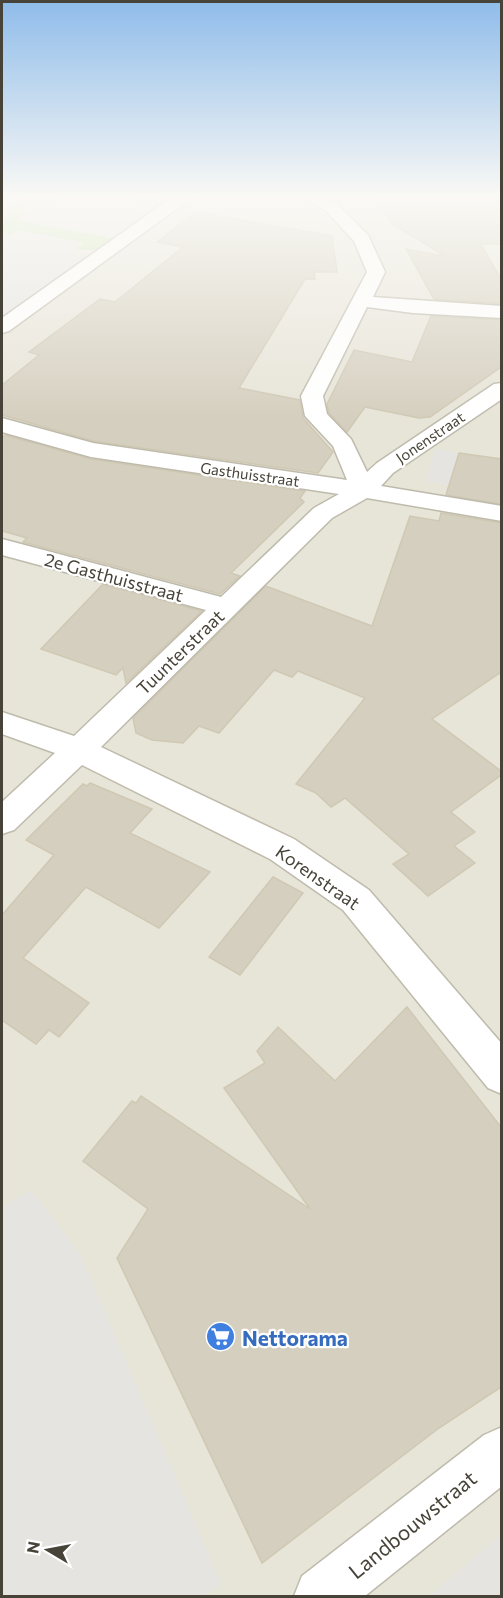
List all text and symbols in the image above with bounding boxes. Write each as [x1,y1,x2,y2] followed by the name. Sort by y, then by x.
[392,407,468,467] street label: Jonenstraat
[199,458,301,490] street label: Gasthuisstraat
[42,548,186,606] street label: 2e Gasthuisstraat
[132,605,228,699] street label: Tuunterstraat
[272,840,364,914] street label: Korenstraat
[205,1321,237,1353] supermarket icon: Nettorama
[242,1325,348,1350] place label: Nettorama
[343,1465,481,1583] street label: Landbouwstraat
[18,1520,78,1580] north arrow
[22,1540,43,1555] text: N

